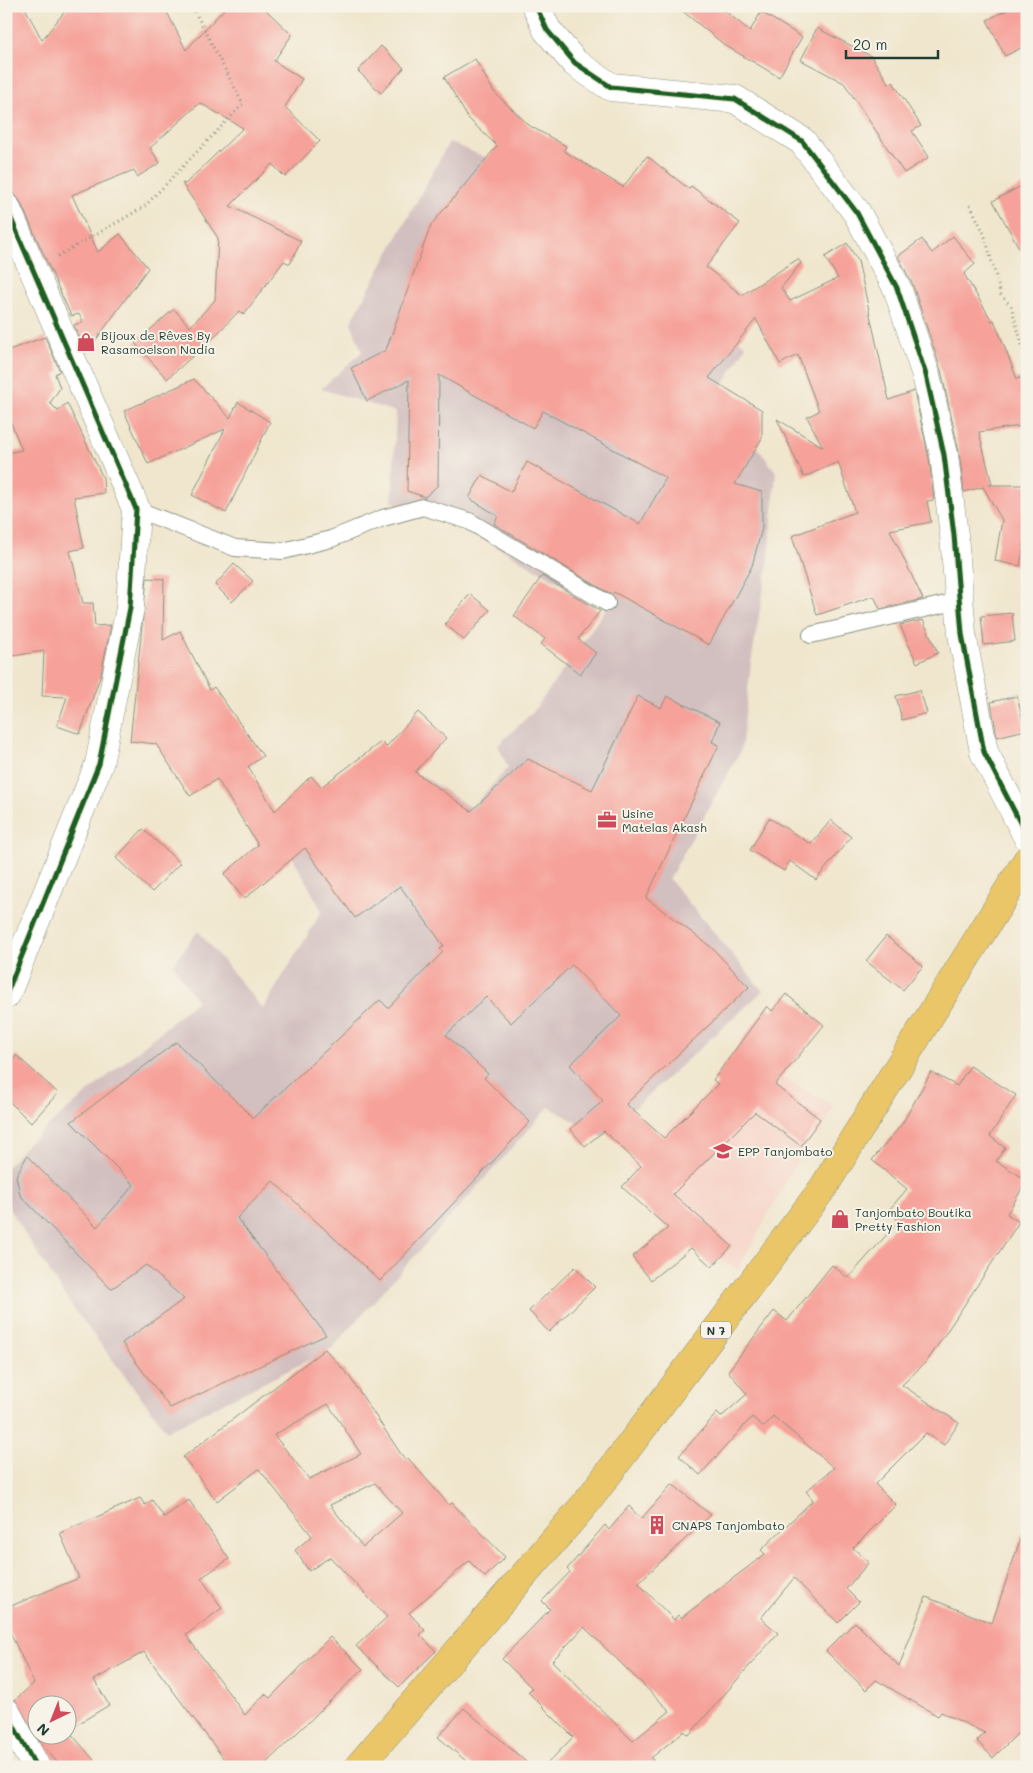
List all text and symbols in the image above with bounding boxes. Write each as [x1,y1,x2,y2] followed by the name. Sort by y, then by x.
[846,28,938,60] scale bar
[853,34,887,54] text: 20 m
[101,327,215,357] place label: Bijoux de Rêves By Rasamoelson Nadia
[75,331,97,353] shop icon: Bijoux de Rêves By Rasamoelson Nadia
[622,805,707,835] place label: Usine Matelas Akash
[596,809,618,831] office icon: Usine Matelas Akash
[712,1140,734,1162] school or university icon: EPP Tanjombato
[738,1143,832,1159] place label: EPP Tanjombato
[855,1204,972,1234] place label: Tanjombato Boutika Pretty Fashion
[829,1208,851,1230] shop icon: Tanjombato Boutika Pretty Fashion
[701,1322,731,1338] road number: N 7
[646,1514,668,1536] building icon: CNAPS Tanjombato
[672,1517,785,1533] place label: CNAPS Tanjombato
[28,1696,78,1746] north arrow
[32,1719,53,1740] text: N

